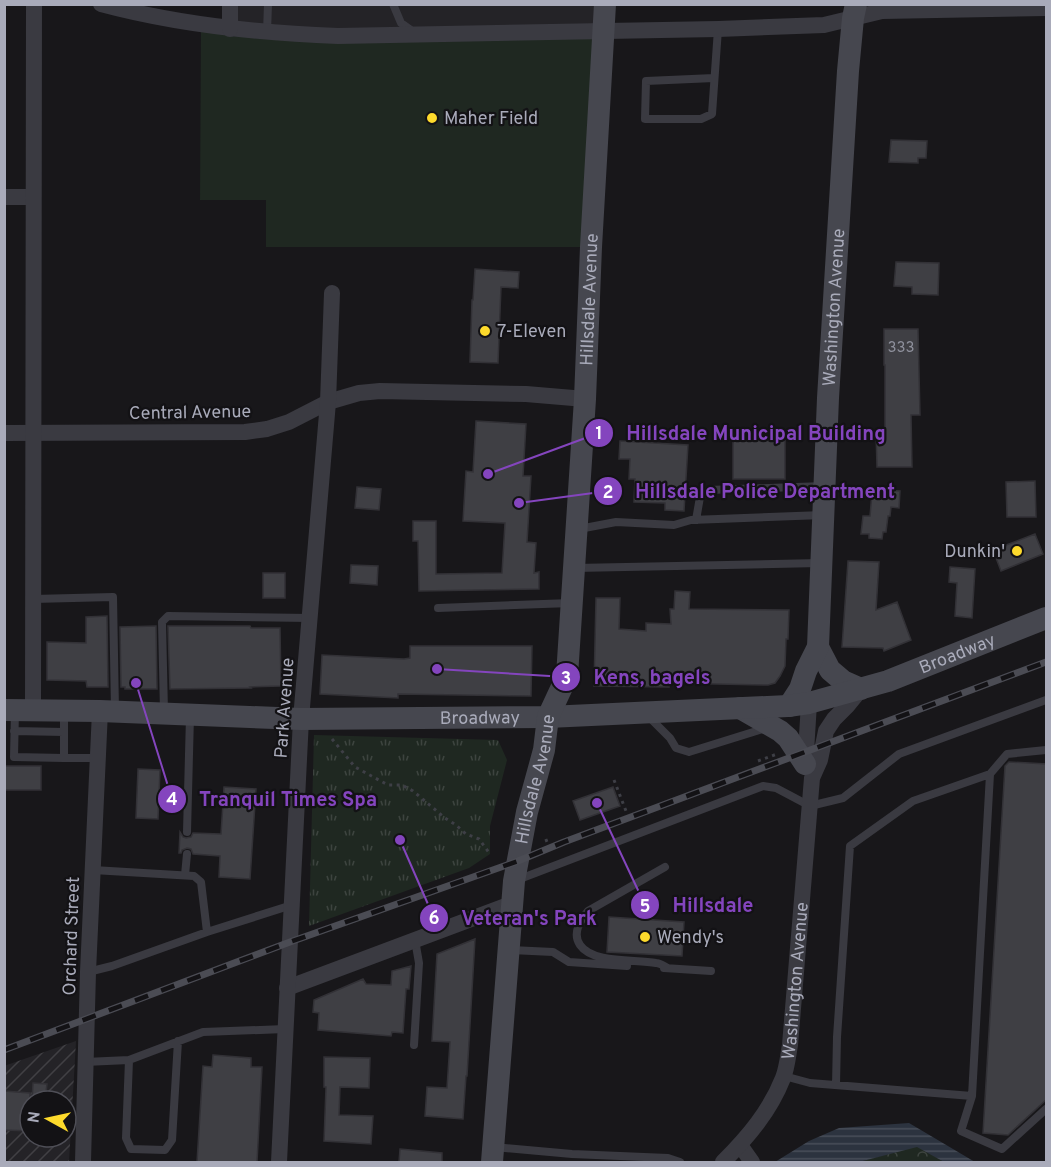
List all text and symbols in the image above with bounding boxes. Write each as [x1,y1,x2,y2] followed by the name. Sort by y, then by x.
[444,108,538,131] place label: Maher Field
[425,111,439,125] marker: Maher Field
[819,228,851,387] street label: Washington Avenue
[576,233,605,366] street label: Hillsdale Avenue
[497,321,566,344] place label: 7-Eleven
[478,324,492,338] marker: 7-Eleven
[887,339,915,358] house number: 333
[129,401,251,426] street label: Central Avenue
[584,414,898,452] callout: Hillsdale Municipal Building
[626,422,886,448] text: Hillsdale Municipal Building
[595,423,603,446] text: 1
[593,472,907,510] callout: Hillsdale Police Department
[635,480,895,506] text: Hillsdale Police Department
[602,482,614,505] text: 2
[944,541,1005,564] place label: Dunkin'
[1010,544,1024,558] marker: Dunkin'
[916,629,999,680] street label: Broadway
[271,657,300,759] street label: Park Avenue
[551,658,723,696] callout: Kens, bagels
[593,666,711,692] text: Kens, bagels
[561,668,571,691] text: 3
[440,707,520,731] street label: Broadway
[511,713,561,846] street label: Hillsdale Avenue
[157,780,389,818] callout: Tranquil Times Spa
[199,788,377,814] text: Tranquil Times Spa
[166,789,178,812] text: 4
[59,876,86,996] street label: Orchard Street
[630,886,765,924] callout: Hillsdale
[672,894,754,920] text: Hillsdale
[640,896,651,919] text: 5
[419,899,609,937] callout: Veteran's Park
[778,901,815,1062] street label: Washington Avenue
[461,907,597,933] text: Veteran's Park
[428,908,440,931] text: 6
[657,927,724,950] place label: Wendy's
[638,930,652,944] marker: Wendy's
[18,1089,78,1149] north arrow
[24,1110,46,1124] text: N

